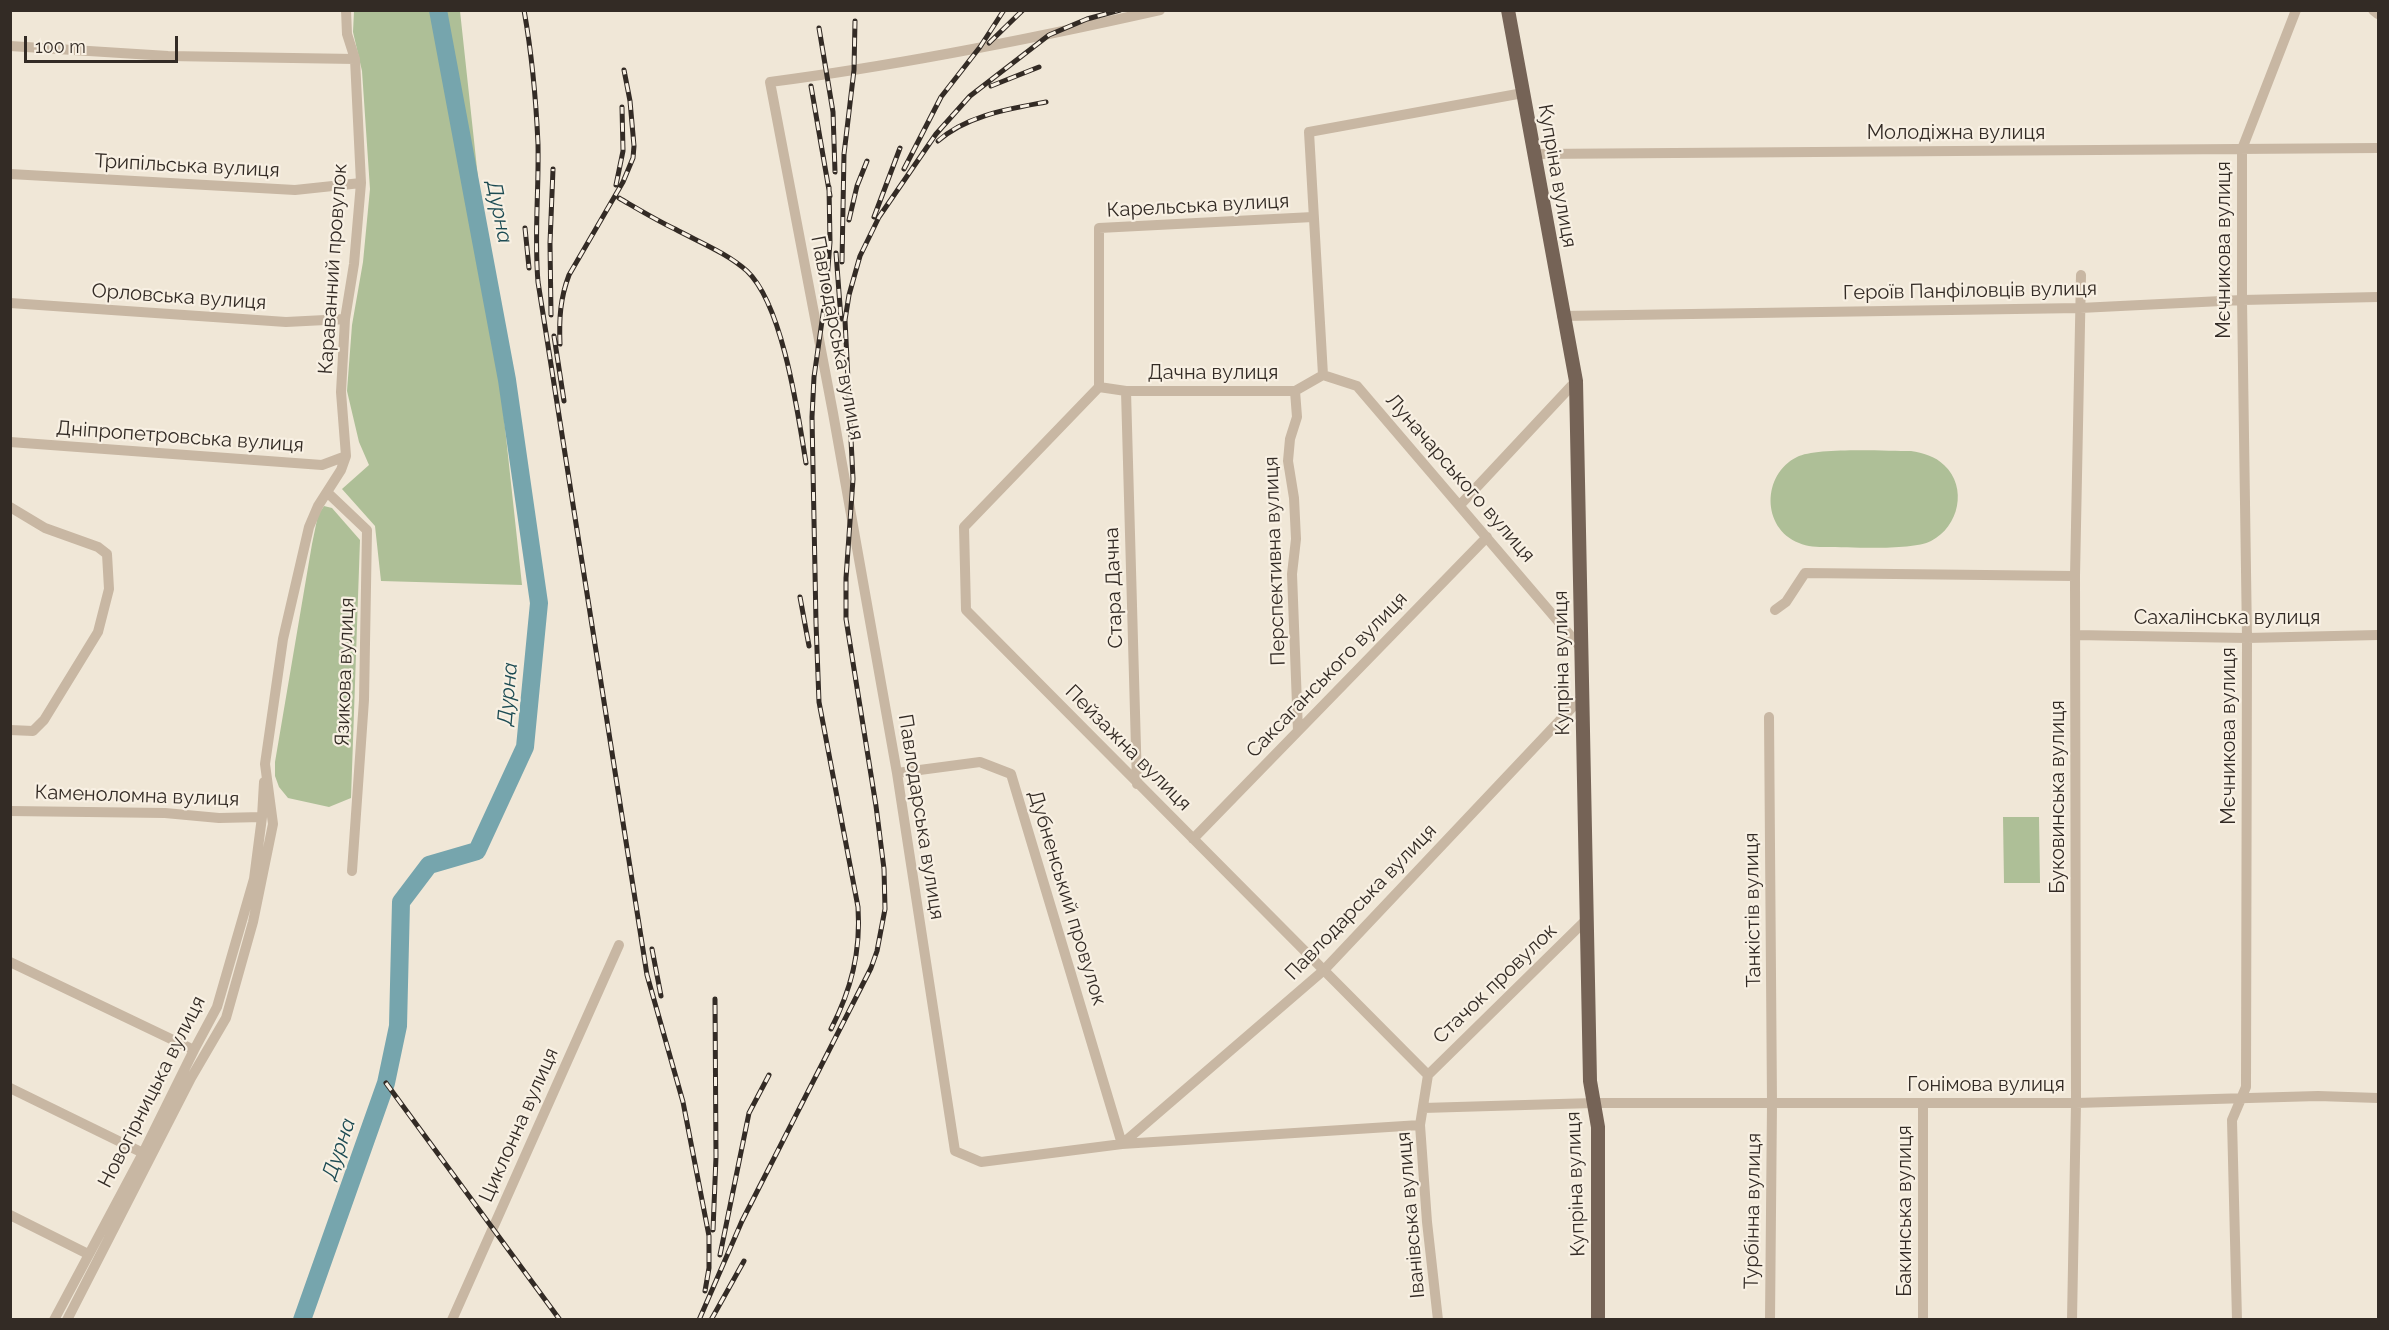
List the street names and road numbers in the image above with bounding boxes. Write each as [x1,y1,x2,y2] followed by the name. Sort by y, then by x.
[1533,102,1581,250] street label: Купріна вулиця
[1867,121,2045,145] street label: Молодіжна вулиця
[94,149,280,183] street label: Трипільська вулиця
[2212,161,2236,339] street label: Мєчникова вулиця
[314,163,352,375] street label: Караванний провулок
[1106,189,1290,223] street label: Карельська вулиця
[805,234,869,442] street label: Павлодарська вулиця
[1843,277,2097,305] street label: Героїв Панфіловців вулиця
[91,279,267,315] street label: Орловська вулиця
[1148,361,1278,385] street label: Дачна вулиця
[1380,389,1540,567] street label: Луначарського вулиця
[55,416,305,458] street label: Дніпропетровська вулиця
[1259,456,1291,666] street label: Перспективна вулиця
[1100,527,1128,649] street label: Стара Дачна
[1241,587,1413,763] street label: Саксаганського вулиця
[1549,590,1575,736] street label: Купріна вулиця
[330,597,360,747] street label: Язикова вулиця
[2134,606,2320,630] street label: Сахалінська вулиця
[2217,647,2241,825] street label: Мєчникова вулиця
[1060,680,1196,816] street label: Пейзажна вулиця
[2046,700,2070,894] street label: Буковинська вулиця
[893,712,949,922] street label: Павлодарська вулиця
[34,780,240,812] street label: Каменоломна вулиця
[1023,787,1111,1009] street label: Дубненський провулок
[1280,819,1442,985] street label: Павлодарська вулиця
[1740,832,1766,988] street label: Танкістів вулиця
[1428,919,1562,1049] street label: Стачок провулок
[93,992,211,1192] street label: Новогірницька вулиця
[474,1044,564,1206] street label: Циклонна вулиця
[1907,1073,2065,1097] street label: Гонімова вулиця
[1561,1111,1591,1257] street label: Купріна вулиця
[1893,1125,1917,1297] street label: Бакинська вулиця
[1392,1131,1430,1299] street label: Іванівська вулиця
[1740,1133,1766,1289] street label: Турбінна вулиця

